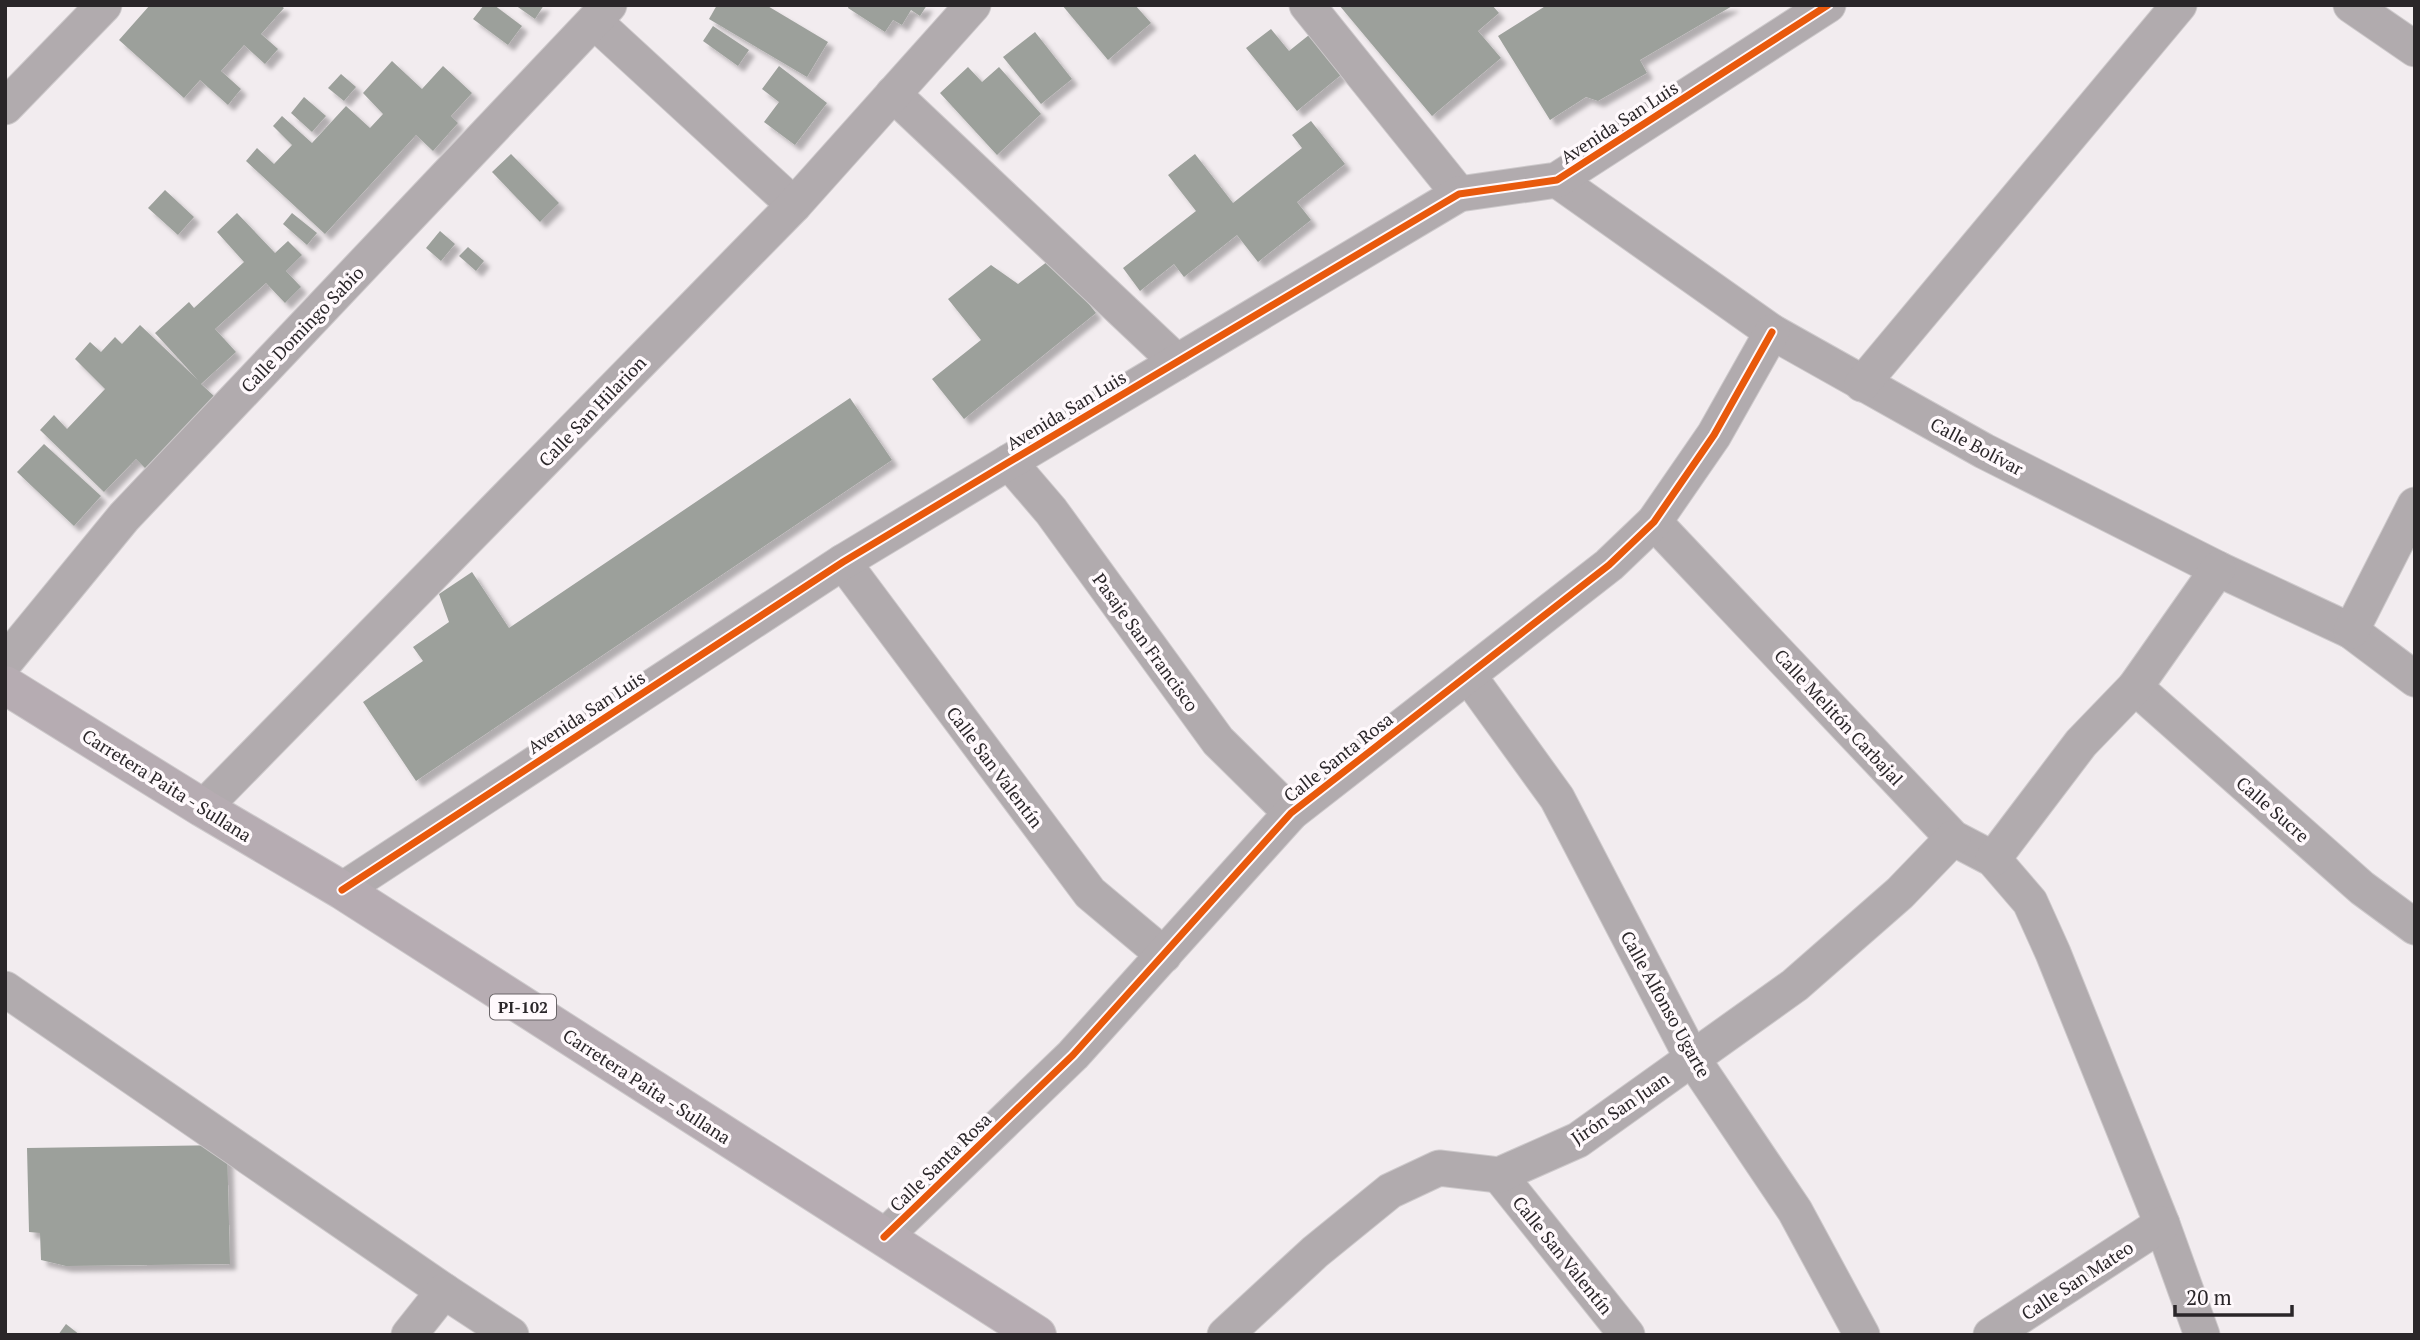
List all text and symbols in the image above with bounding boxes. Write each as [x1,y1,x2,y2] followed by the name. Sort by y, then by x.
[1556,75,1682,169] street label: Avenida San Luis
[235,261,369,397] street label: Calle Domingo Sabio
[533,350,651,471] street label: Calle San Hilarion
[1002,365,1130,455] street label: Avenida San Luis
[1926,411,2028,481] street label: Calle Bolívar
[1088,568,1204,716] street label: Pasaje San Francisco
[1769,644,1909,790] street label: Calle Melitón Carbajal
[523,665,649,759] street label: Avenida San Luis
[941,701,1049,833] street label: Calle San Valentín
[1278,707,1398,807] street label: Calle Santa Rosa
[78,723,256,847] street label: Carretera Paita - Sullana
[2231,771,2315,847] street label: Calle Sucre
[1616,926,1716,1082] street label: Calle Alfonso Ugarte
[490,995,556,1020] road number: PI-102
[559,1023,735,1149] street label: Carretera Paita - Sullana
[1566,1066,1674,1150] street label: Jirón San Juan
[884,1107,996,1217] street label: Calle Santa Rosa
[1508,1191,1618,1320] street label: Calle San Valentín
[2016,1235,2138,1325] street label: Calle San Mateo
[2175,1274,2292,1318] scale bar
[2186,1283,2232,1311] text: 20 m

